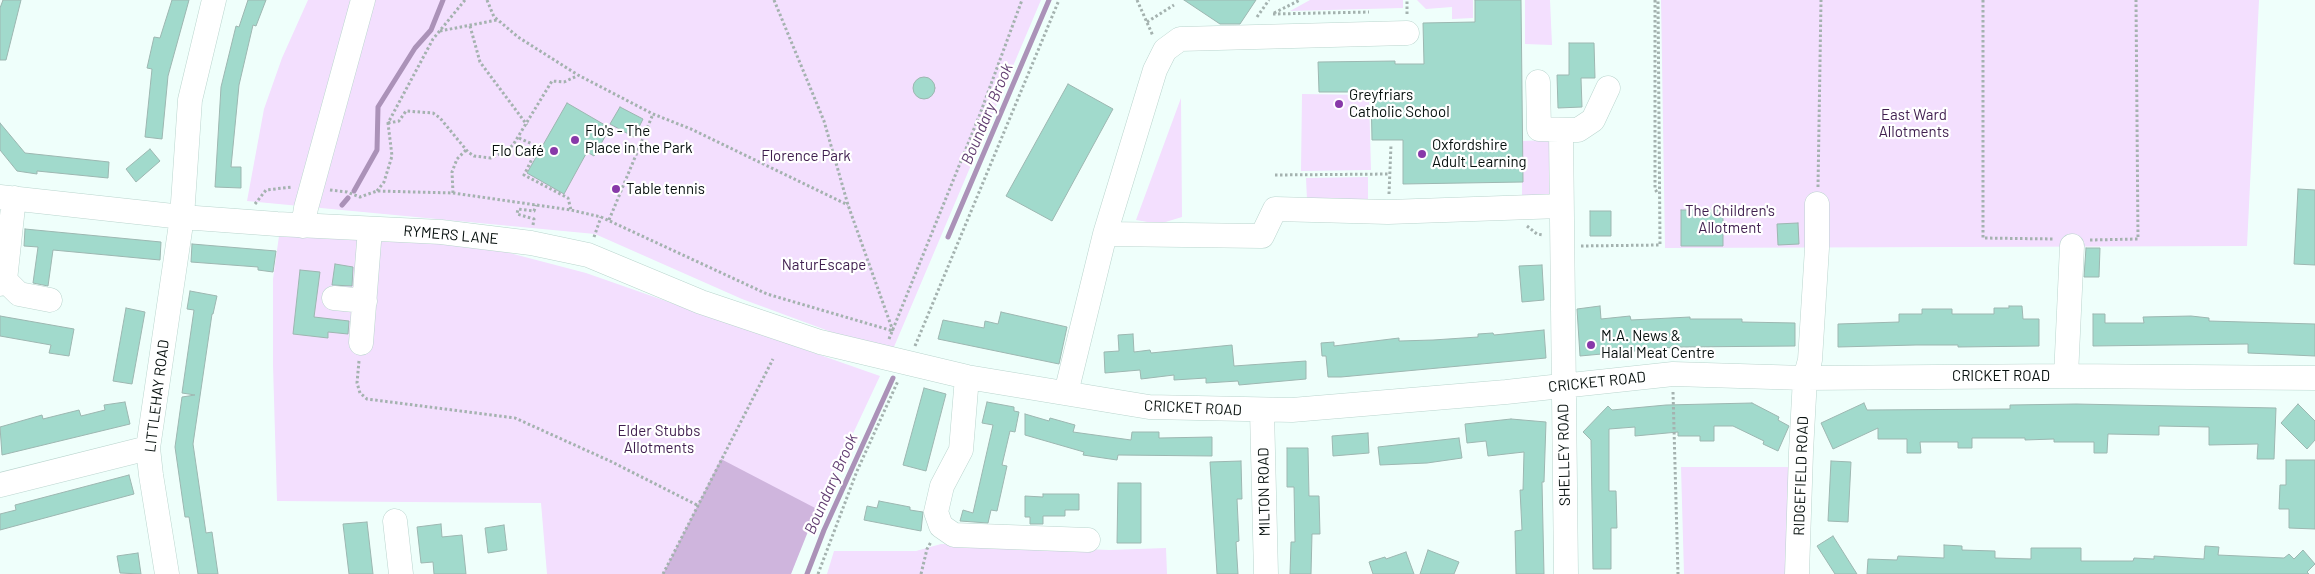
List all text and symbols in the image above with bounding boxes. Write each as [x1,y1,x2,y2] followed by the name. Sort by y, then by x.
[957,61,1017,167] water label: Boundary Brook
[1349,86,1450,121] place label: Greyfriars Catholic School
[1333,98,1345,110] marker: Greyfriars Catholic School
[1879,106,1949,141] park label: East Ward Allotments
[585,122,693,157] place label: Flo's - The Place in the Park
[569,134,581,146] marker: Flo's - The Place in the Park
[1432,136,1527,171] place label: Oxfordshire Adult Learning
[492,142,544,160] place label: Flo Café
[548,145,560,157] marker: Flo Café
[761,147,851,165] park label: Florence Park
[1416,148,1428,160] marker: Oxfordshire Adult Learning
[626,180,705,198] place label: Table tennis
[610,183,622,195] marker: Table tennis
[1685,202,1775,237] park label: The Children's Allotment
[403,222,499,248] street label: RYMERS LANE
[782,256,866,274] park label: NaturEscape
[1601,327,1715,362] place label: M.A. News & Halal Meat Centre
[141,339,173,453] street label: LITTLEHAY ROAD
[1585,339,1597,351] marker: M.A. News & Halal Meat Centre
[1952,367,2050,385] street label: CRICKET ROAD
[1547,368,1647,396] street label: CRICKET ROAD
[1144,396,1242,420] street label: CRICKET ROAD
[1554,404,1574,506] street label: SHELLEY ROAD
[1790,416,1812,536] street label: RIDGEFIELD ROAD
[617,422,701,457] park label: Elder Stubbs Allotments
[800,431,862,537] water label: Boundary Brook
[1254,447,1274,537] street label: MILTON ROAD

